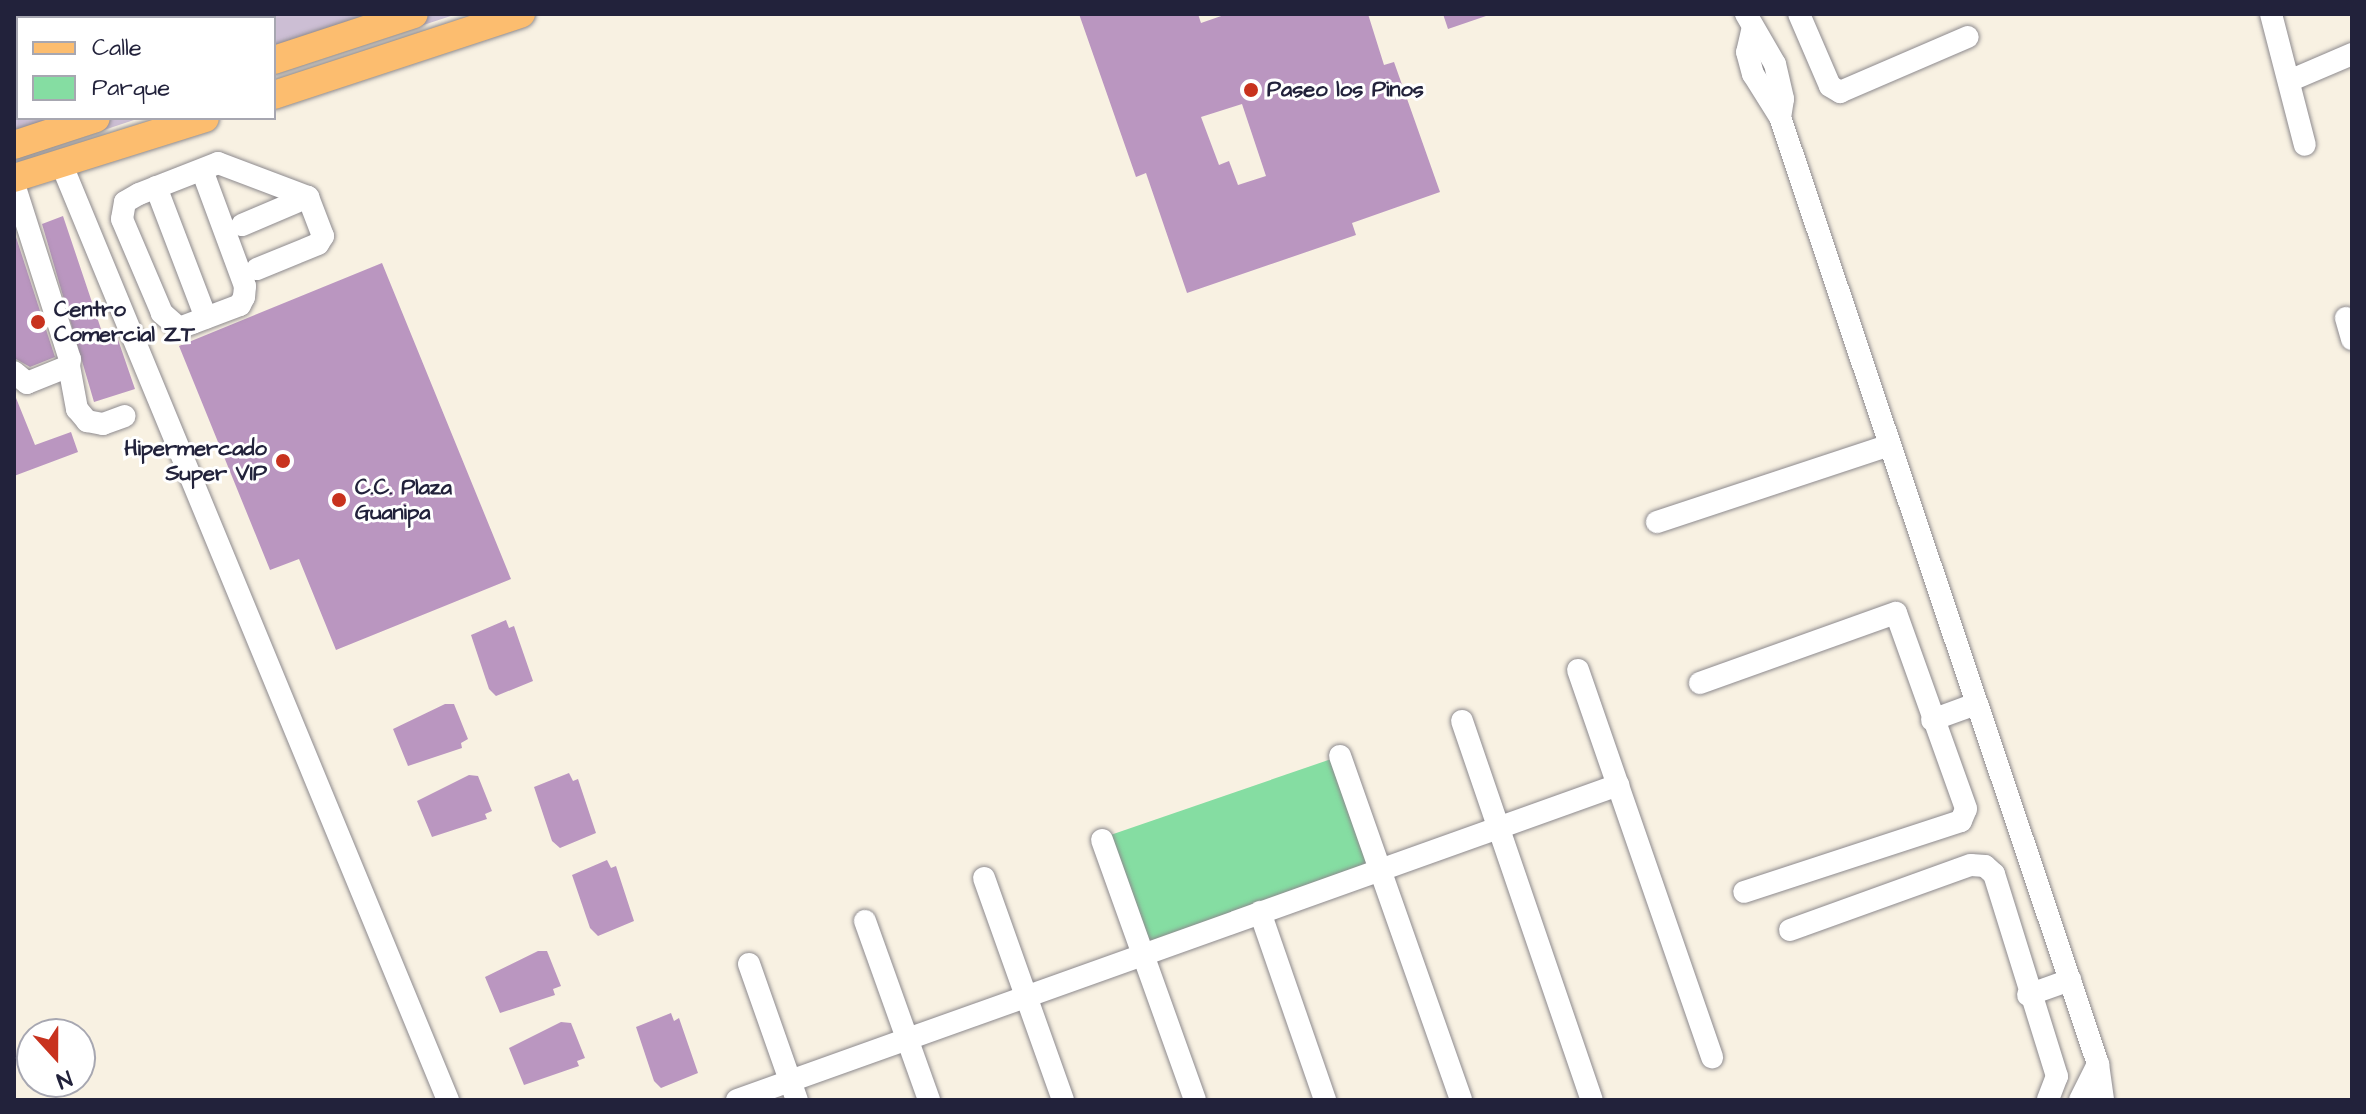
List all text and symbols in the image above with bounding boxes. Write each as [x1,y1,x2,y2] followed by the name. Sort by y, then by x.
[16,16,276,120] legend
[92,31,142,65] text: Calle
[92,71,170,105] text: Parque
[1267,77,1424,103] place label: Paseo los Pinos
[1242,81,1260,99] marker: Paseo los Pinos
[54,296,195,348] place label: Centro Comercial ZT
[29,313,47,331] marker: Centro Comercial ZT
[124,435,267,486] place label: Hipermercado Super VIP
[274,452,292,470] marker: Hipermercado Super VIP
[355,474,452,526] place label: C.C. Plaza Guanipa
[330,491,348,509] marker: C.C. Plaza Guanipa
[16,1018,96,1098] north arrow
[52,1062,76,1096] text: N

